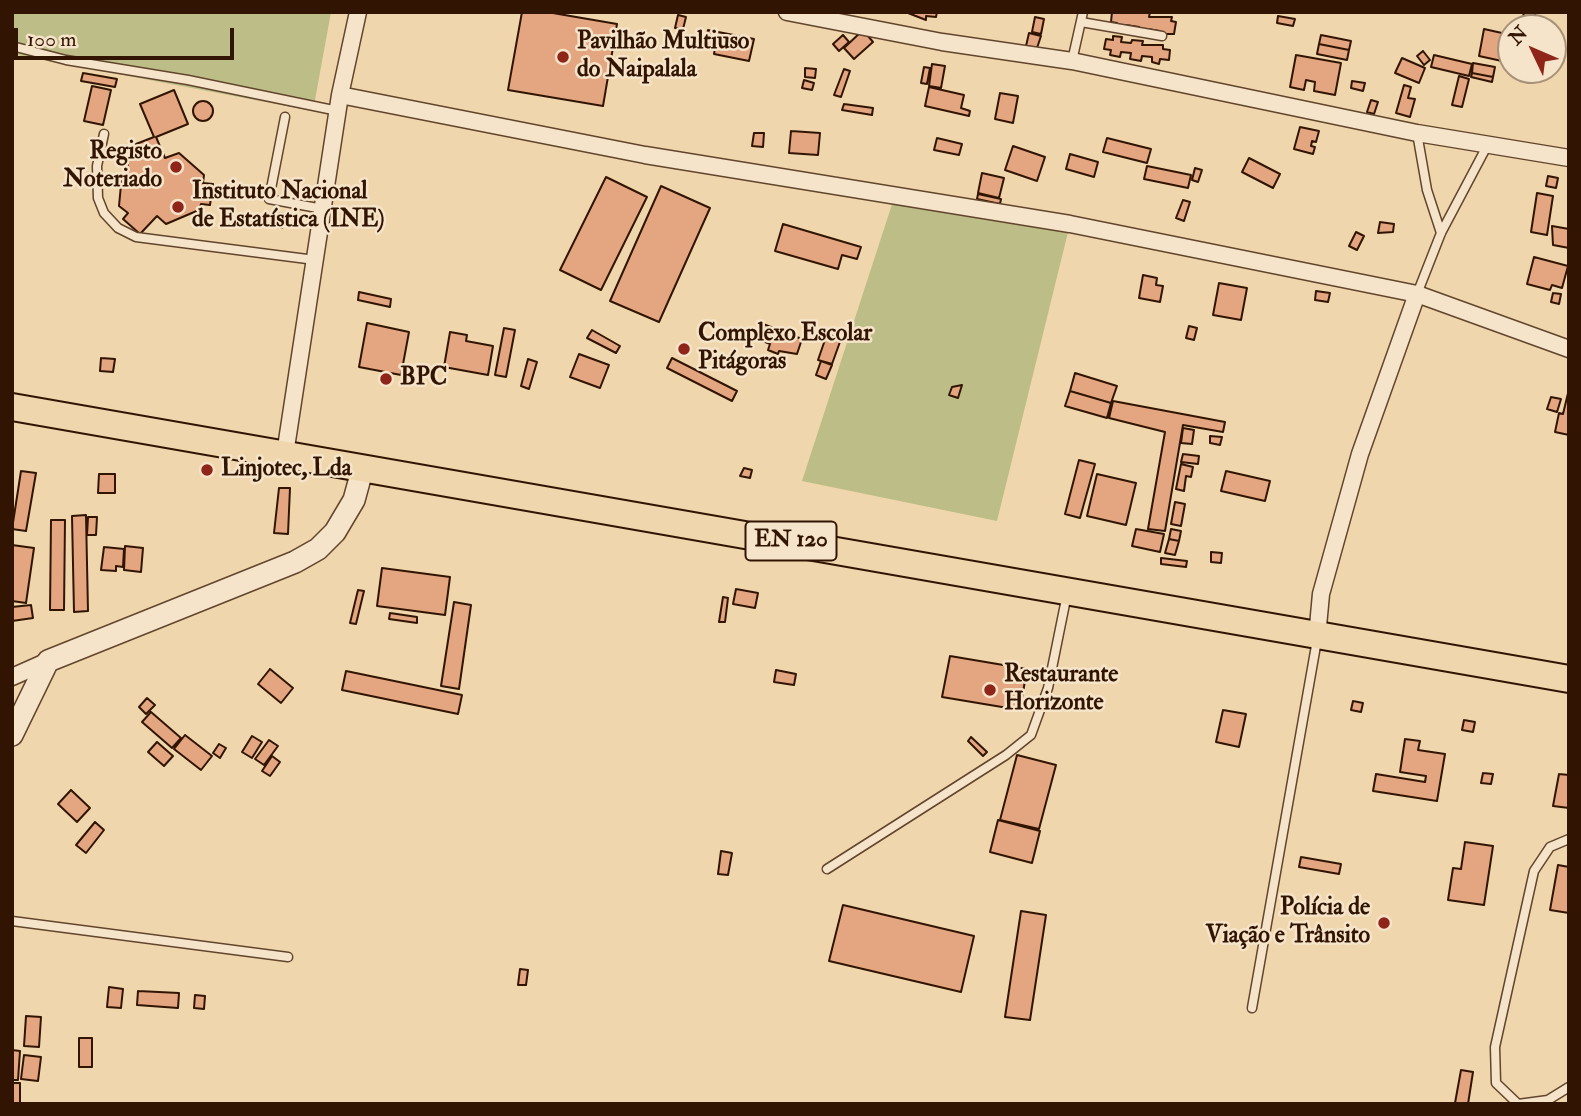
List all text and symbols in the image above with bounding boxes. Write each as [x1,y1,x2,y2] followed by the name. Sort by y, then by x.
[18,14,238,58] scale bar
[1497,14,1567,84] north arrow
[1504,21,1533,50] text: N
[27,26,77,53] text: 100 m
[577,29,749,85] place label: Pavilhão Multiuso do Naipalala
[555,49,571,65] marker: Pavilhão Multiuso do Naipalala
[63,139,162,195] place label: Registo Noteriado
[168,159,184,175] marker: Registo Noteriado
[192,179,385,235] place label: Instituto Nacional de Estatística (INE)
[170,199,186,215] marker: Instituto Nacional de Estatística (INE)
[698,321,872,377] place label: Complexo Escolar Pitágoras
[676,341,692,357] marker: Complexo Escolar Pitágoras
[400,365,447,393] place label: BPC
[378,371,394,387] marker: BPC
[221,456,352,484] place label: Linjotec, Lda
[199,462,215,478] marker: Linjotec, Lda
[746,522,836,561] road number: EN 120
[1004,662,1118,718] place label: Restaurante Horizonte
[982,682,998,698] marker: Restaurante Horizonte
[1206,895,1370,951] place label: Polícia de Viação e Trânsito
[1376,915,1392,931] marker: Polícia de Viação e Trânsito

